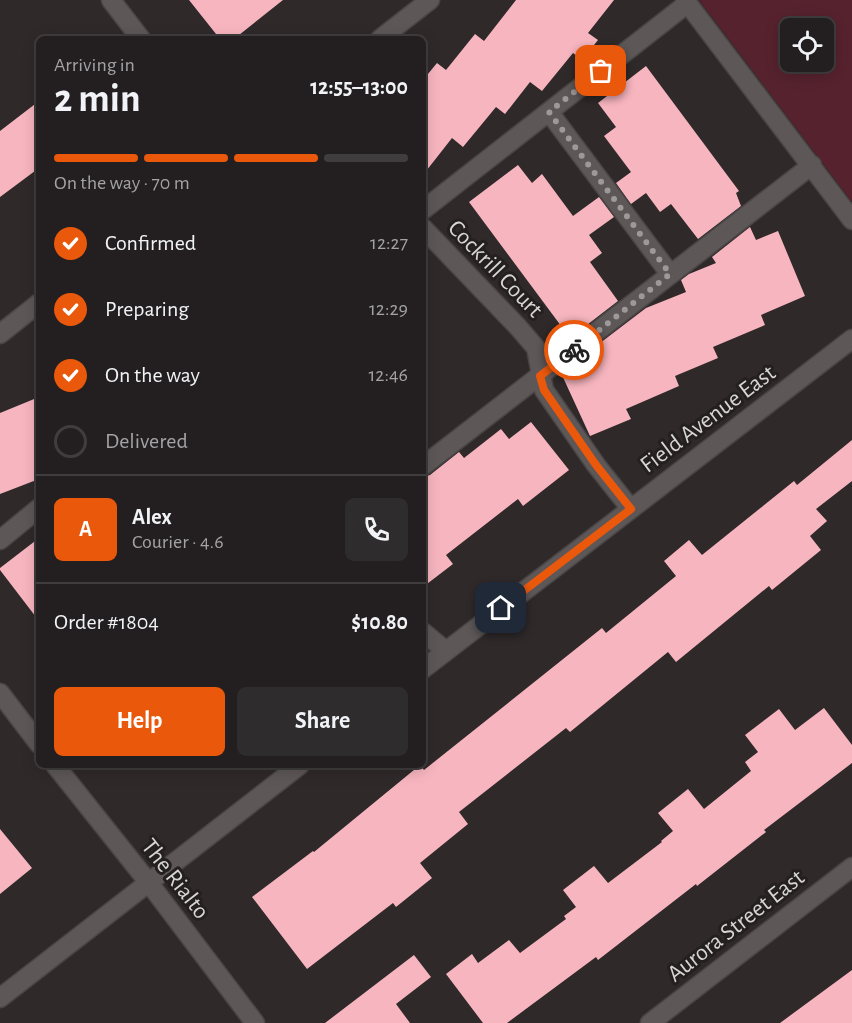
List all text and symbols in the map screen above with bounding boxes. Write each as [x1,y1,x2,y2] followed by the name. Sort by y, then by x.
[780,18,834,72] map controls
[780,18,834,72] button: locate
[575,45,626,96] pin
[584,54,617,87] icon: bag
[54,55,135,75] text: Arriving in
[310,76,408,98] text: 12:55–13:00
[54,80,141,119] text: 2 min
[54,173,190,193] text: On the way · 70 m
[443,216,547,322] street label: Cockrill Court
[54,227,87,260] icon: check
[105,232,196,254] text: Confirmed
[370,233,408,253] text: 12:27
[54,293,87,326] icon: check
[105,298,189,320] text: Preparing
[369,299,408,319] text: 12:29
[544,320,604,380] courier
[558,334,591,367] icon: bike
[54,359,87,392] icon: check
[636,360,780,477] street label: Field Avenue East
[105,364,200,386] text: On the way
[368,365,408,385] text: 12:46
[105,430,188,452] text: Delivered
[345,498,408,561] button: phone
[132,506,172,528] text: Alex
[79,518,92,540] text: A
[132,532,224,552] text: Courier · 4.6
[475,582,526,633] pin
[484,591,517,624] icon: home
[54,611,159,633] text: Order #1804
[351,611,408,633] text: $10.80
[54,687,225,756] button: Help
[237,687,408,756] button: Share
[137,834,213,924] street label: The Rialto
[663,865,809,987] street label: Aurora Street East

